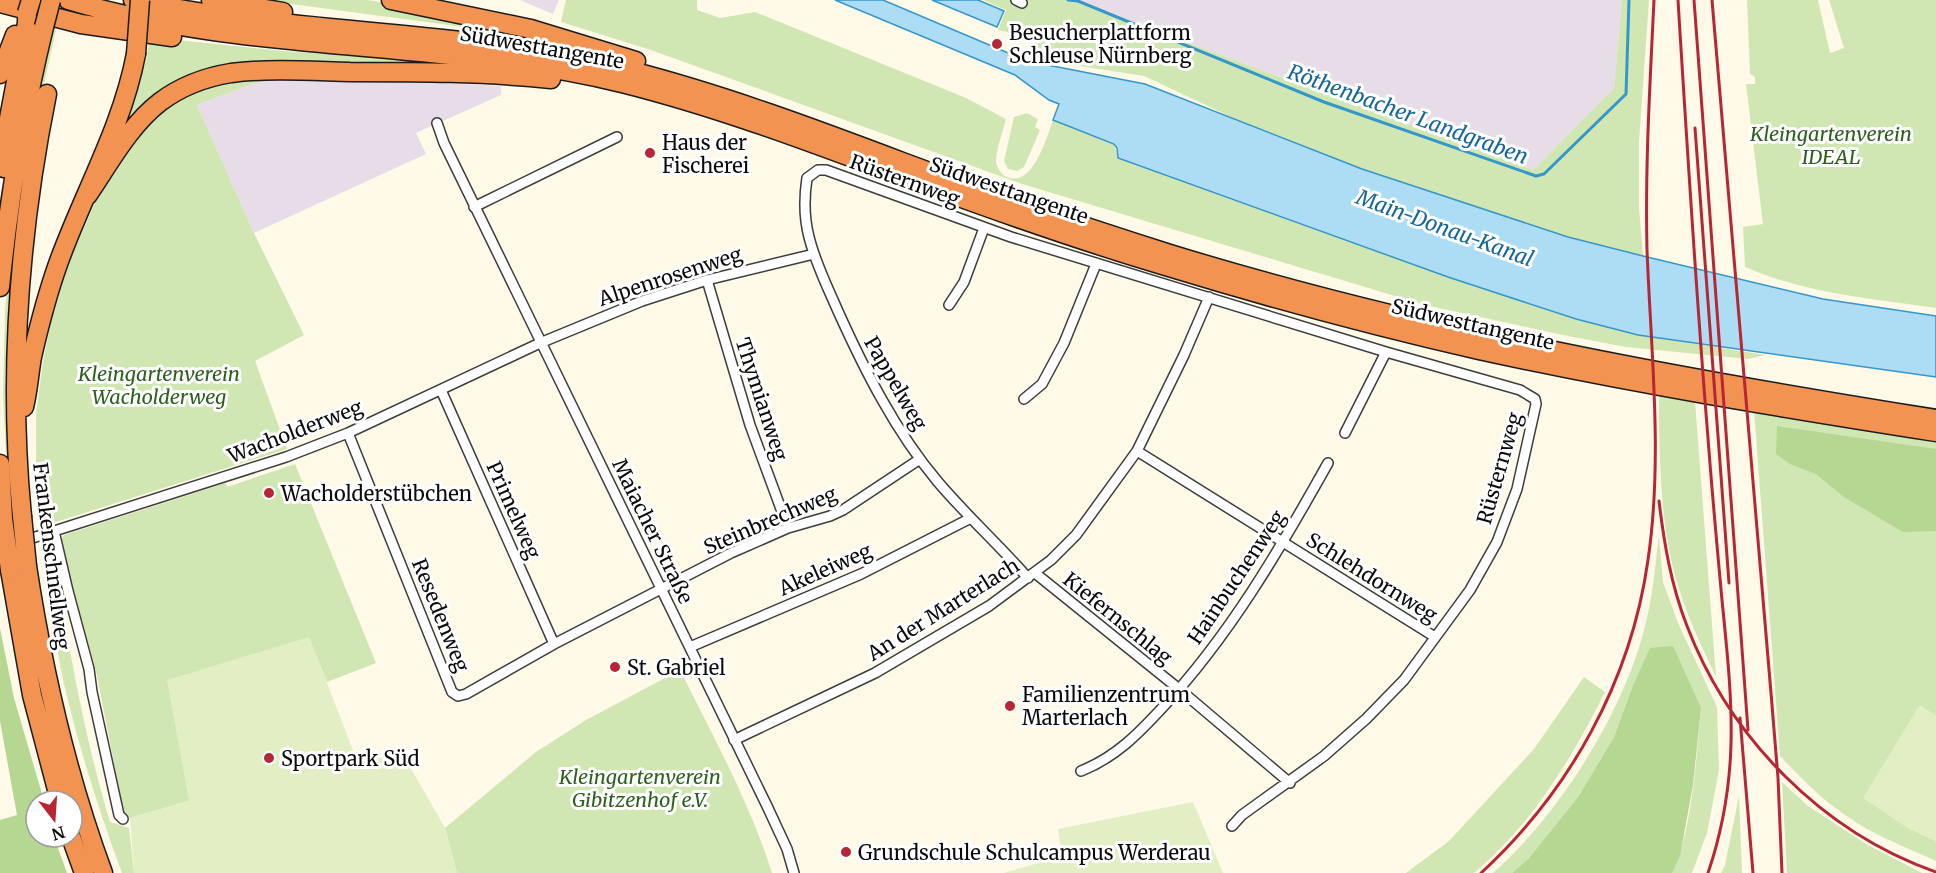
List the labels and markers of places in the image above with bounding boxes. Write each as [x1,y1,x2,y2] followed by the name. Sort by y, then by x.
[1009,20,1192,68] place label: Besucherplattform Schleuse Nürnberg
[990,37,1004,51] marker: Besucherplattform Schleuse Nürnberg
[662,130,749,178] place label: Haus der Fischerei
[643,146,657,160] marker: Haus der Fischerei
[280,481,472,506] place label: Wacholderstübchen
[262,486,276,500] marker: Wacholderstübchen
[627,655,725,680] place label: St. Gabriel
[608,660,622,674] marker: St. Gabriel
[1022,682,1190,730] place label: Familienzentrum Marterlach
[1003,699,1017,713] marker: Familienzentrum Marterlach
[281,746,419,771] place label: Sportpark Süd
[262,751,276,765] marker: Sportpark Süd
[858,840,1211,865] place label: Grundschule Schulcampus Werderau
[839,845,853,859] marker: Grundschule Schulcampus Werderau

